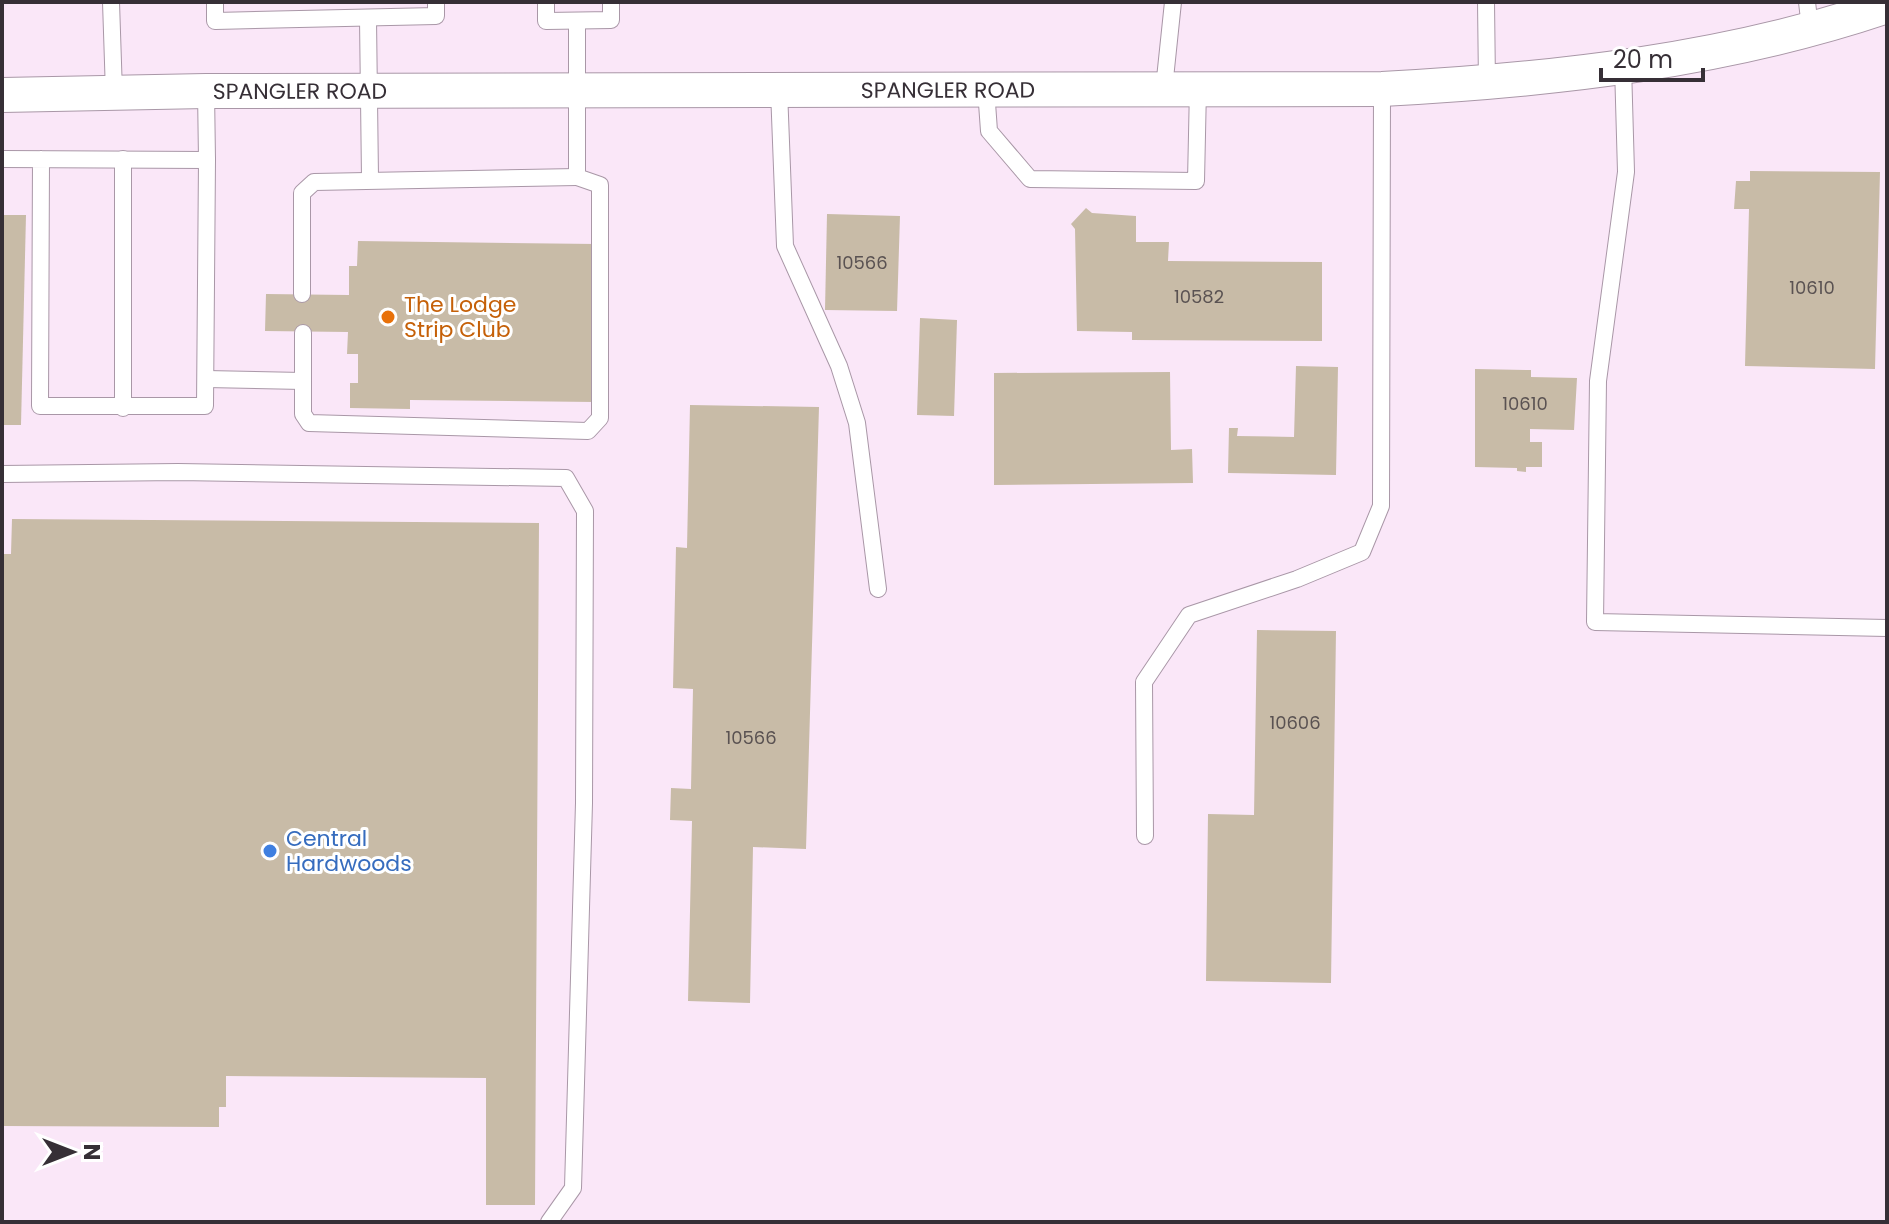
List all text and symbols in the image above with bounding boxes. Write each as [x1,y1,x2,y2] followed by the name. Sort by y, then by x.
[1601,32,1703,82] scale bar
[1613,43,1673,76] text: 20 m
[861,75,1035,106] street label: SPANGLER ROAD
[213,76,387,107] street label: SPANGLER ROAD
[836,250,888,275] house number: 10566
[1789,275,1835,300] house number: 10610
[1174,284,1224,309] house number: 10582
[404,289,516,345] place label: The Lodge Strip Club
[379,308,397,326] marker: The Lodge Strip Club
[1502,391,1548,416] house number: 10610
[1269,710,1321,735] house number: 10606
[725,725,777,750] house number: 10566
[286,823,412,879] place label: Central Hardwoods
[261,842,279,860] marker: Central Hardwoods
[32,1112,112,1192] north arrow
[76,1144,107,1160] text: N

